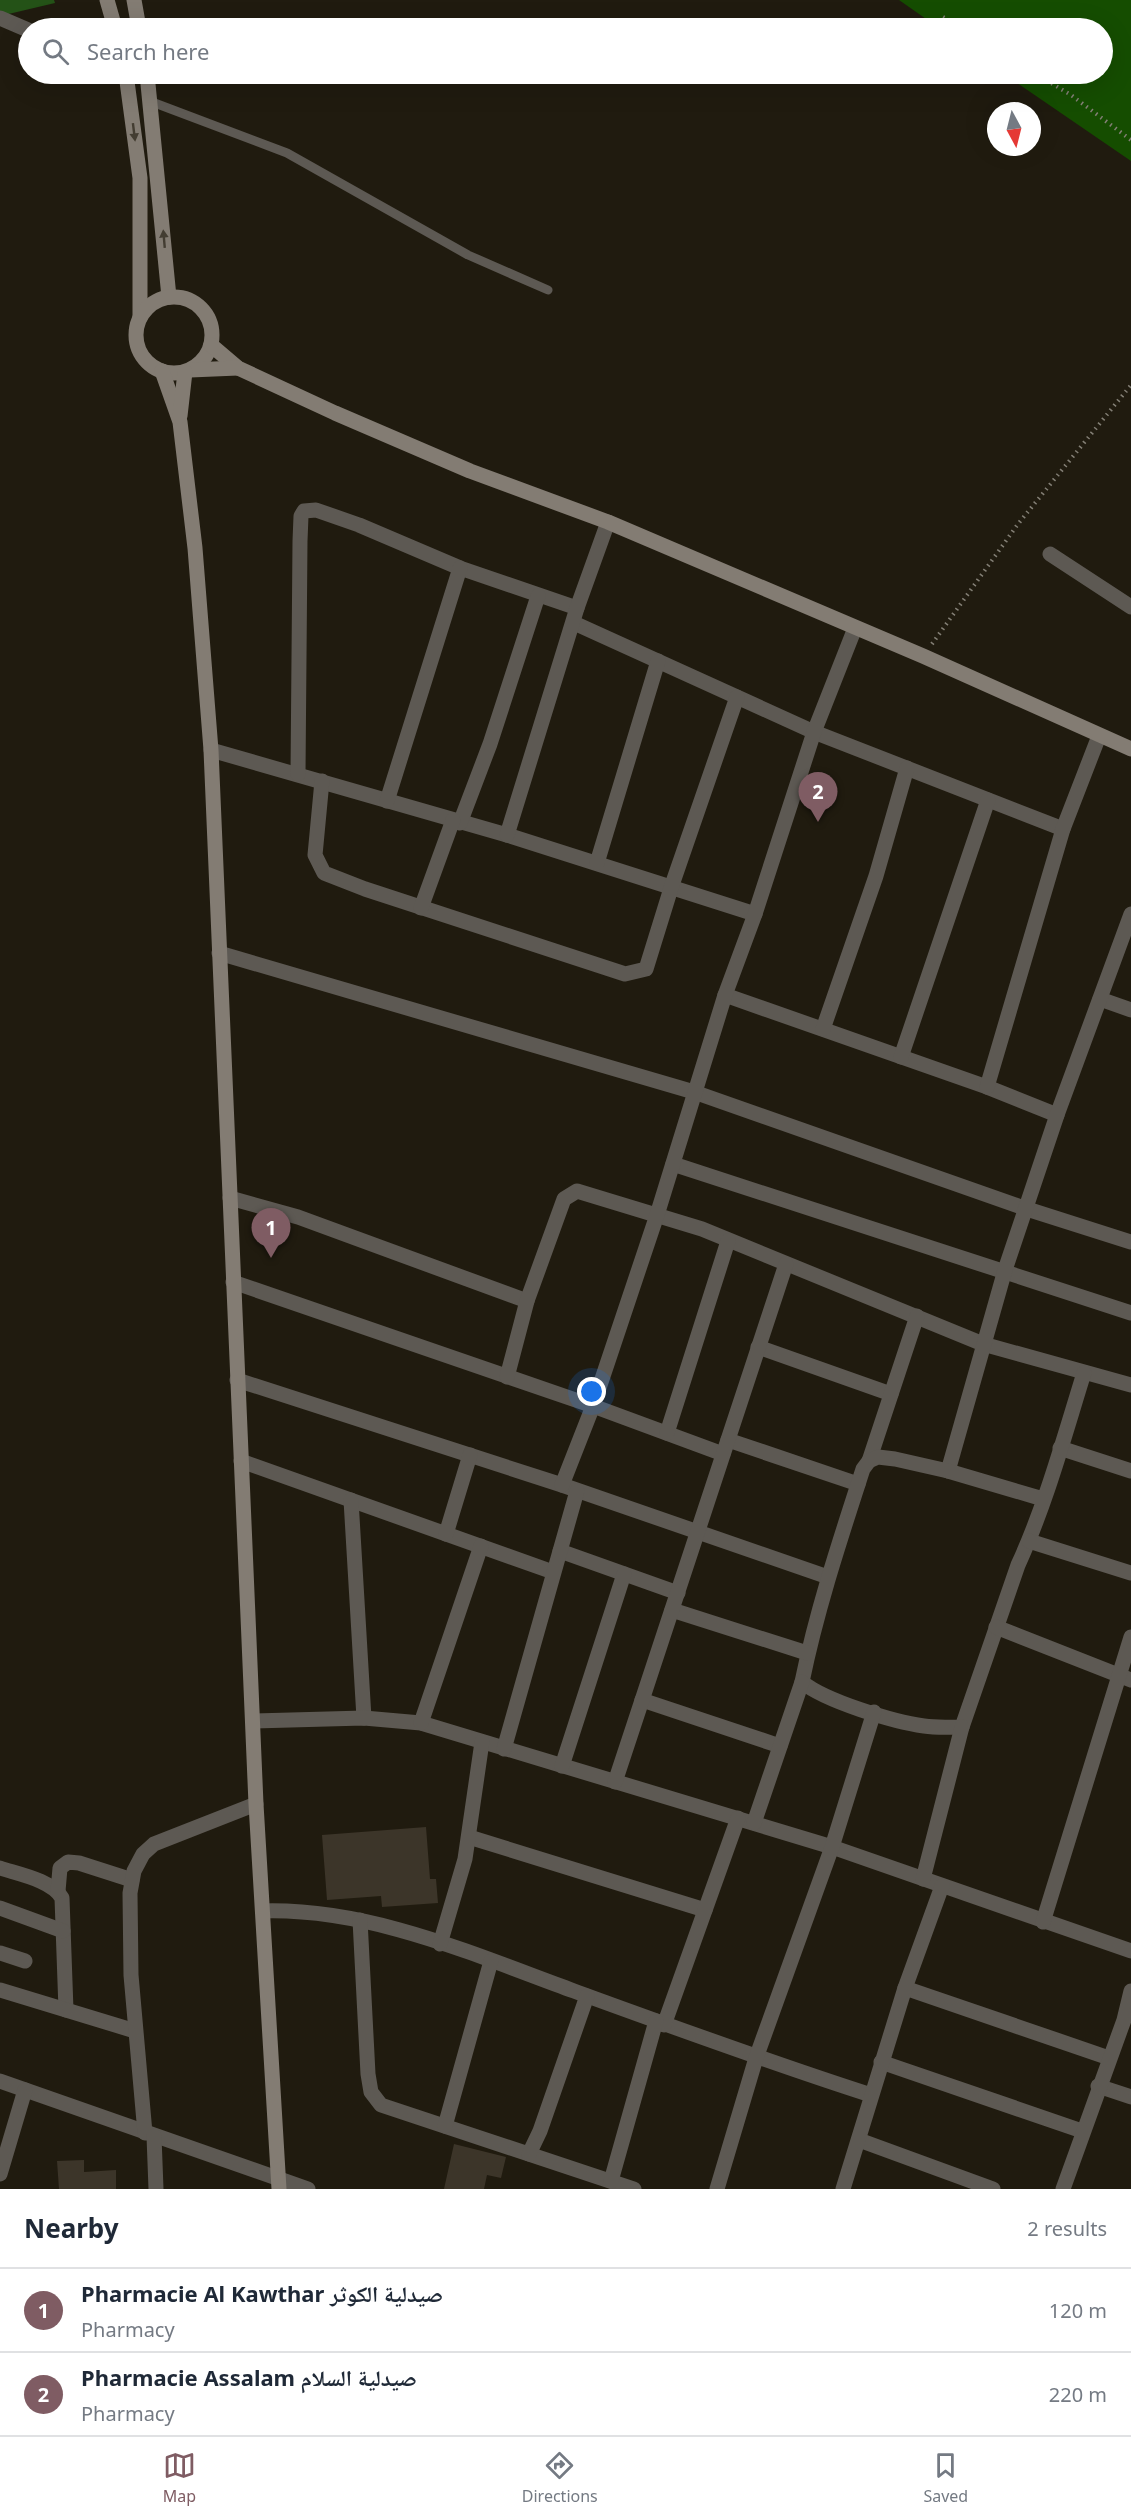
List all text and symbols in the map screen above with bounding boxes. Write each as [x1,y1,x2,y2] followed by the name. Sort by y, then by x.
[18,18,1113,84] search box
[39,35,72,68] icon: search
[87,36,209,66] text: Search here
[987,102,1041,156] north arrow
[129,122,138,141] one-way arrow
[159,229,169,248] one-way arrow
[798,772,838,822] pin: 2
[252,1208,290,1258] pin: 1
[577,1377,606,1406] your location
[24,2210,119,2246] text: Nearby
[1027,2215,1107,2242] text: 2 results
[81,2278,443,2308] text: Pharmacie Al Kawthar صيدلية الكوثر
[38,2297,49,2324] text: 1
[1049,2297,1107,2324] text: 120 m
[81,2316,175,2343] text: Pharmacy
[81,2362,417,2392] text: Pharmacie Assalam صيدلية السلام
[38,2381,49,2408] text: 2
[1049,2381,1107,2408] text: 220 m
[81,2400,175,2427] text: Pharmacy
[163,2449,196,2507] tab: Map
[522,2449,598,2507] tab: Directions
[923,2449,968,2507] tab: Saved

